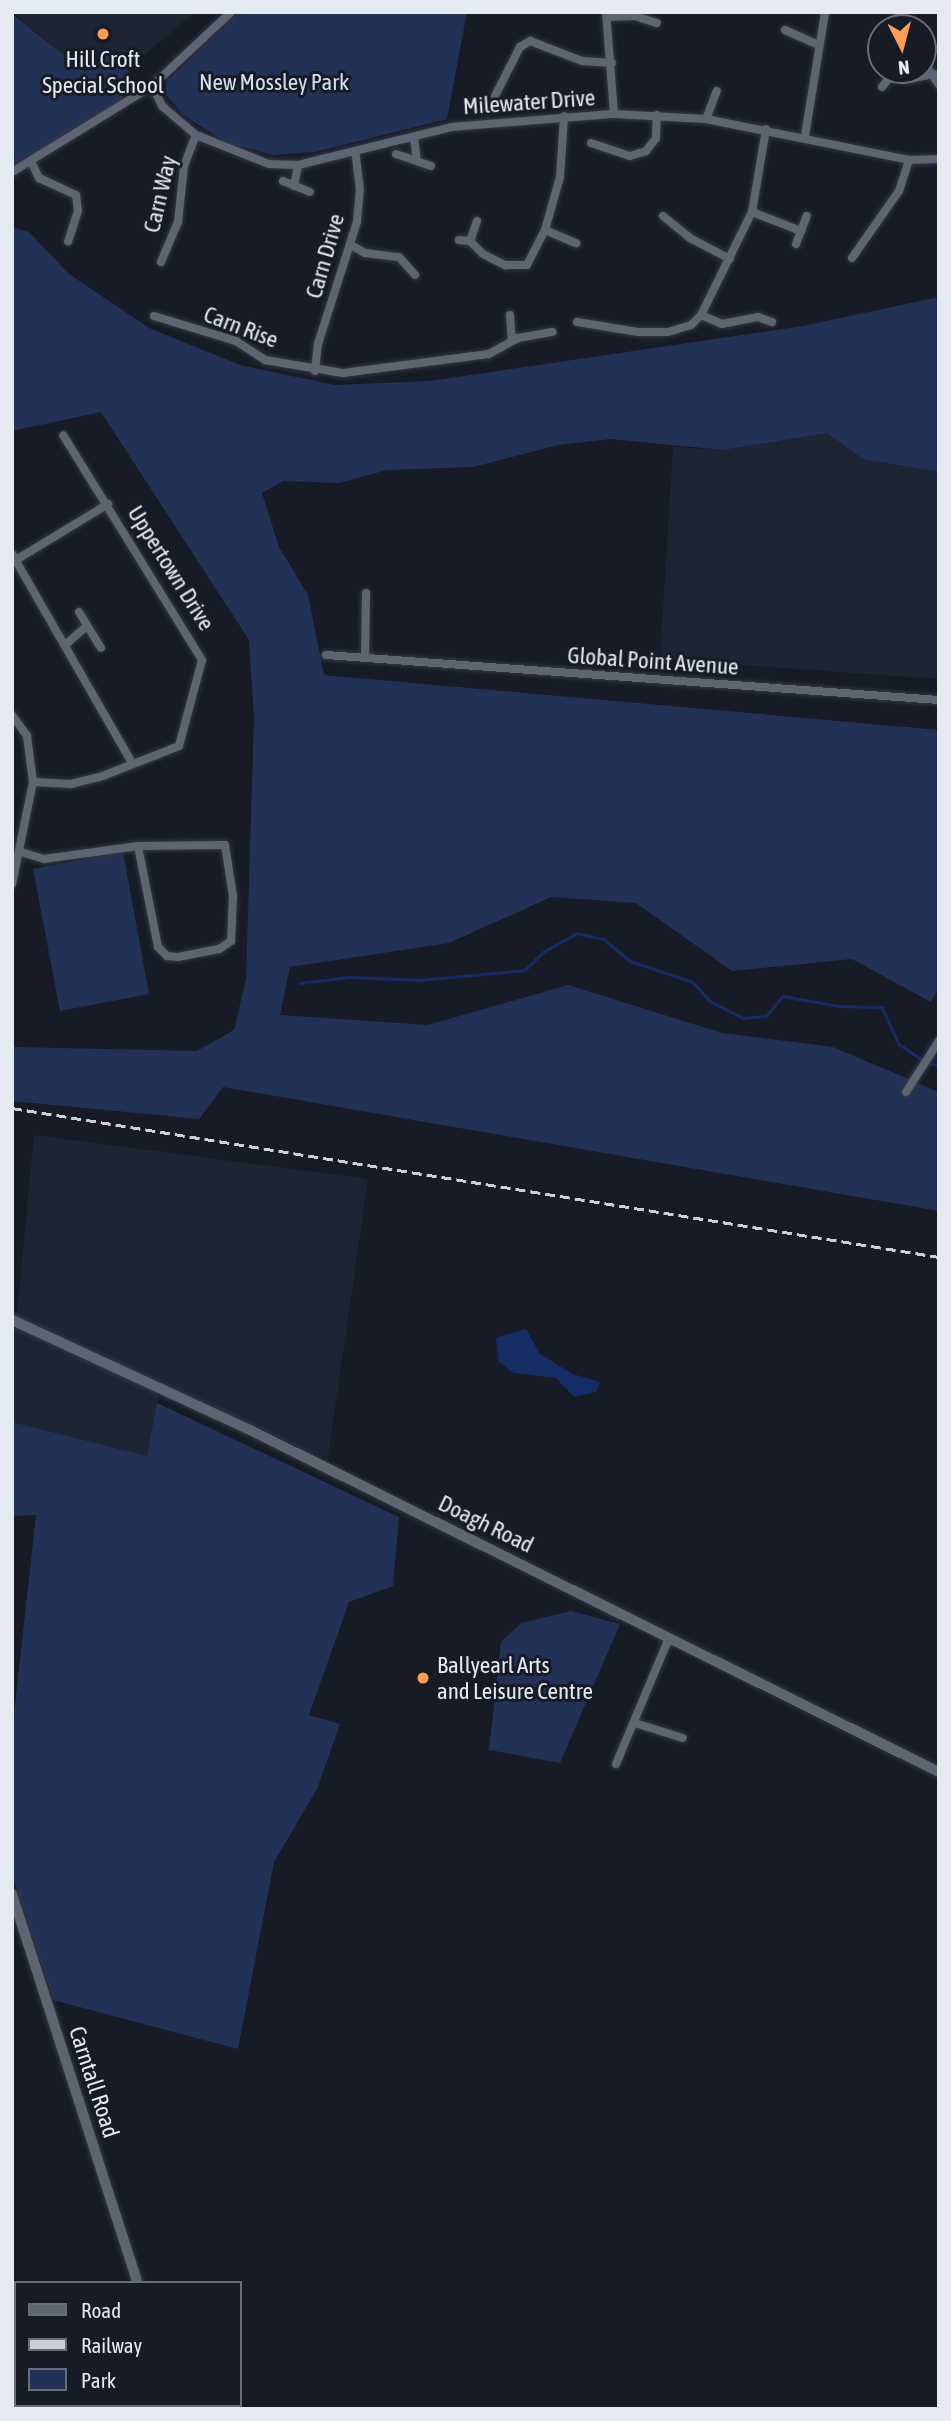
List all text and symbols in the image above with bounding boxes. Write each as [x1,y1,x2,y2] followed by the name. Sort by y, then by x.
[867,14,937,84] north arrow
[95,26,111,42] marker: Hill Croft Special School
[42,45,164,99] place label: Hill Croft Special School
[897,56,911,79] text: N
[199,68,349,96] park label: New Mossley Park
[462,84,596,120] street label: Milewater Drive
[138,153,182,235] street label: Carn Way
[300,210,350,302] street label: Carn Drive
[200,300,282,354] street label: Carn Rise
[122,500,220,636] street label: Uppertown Drive
[567,641,739,681] street label: Global Point Avenue
[434,1489,538,1559] street label: Doagh Road
[437,1651,593,1705] place label: Ballyearl Arts and Leisure Centre
[415,1670,431,1686] marker: Ballyearl Arts and Leisure Centre
[63,2023,125,2141] street label: Carntall Road
[14,2281,242,2407] legend
[81,2298,121,2322] text: Road
[81,2333,142,2357] text: Railway
[81,2368,116,2392] text: Park

